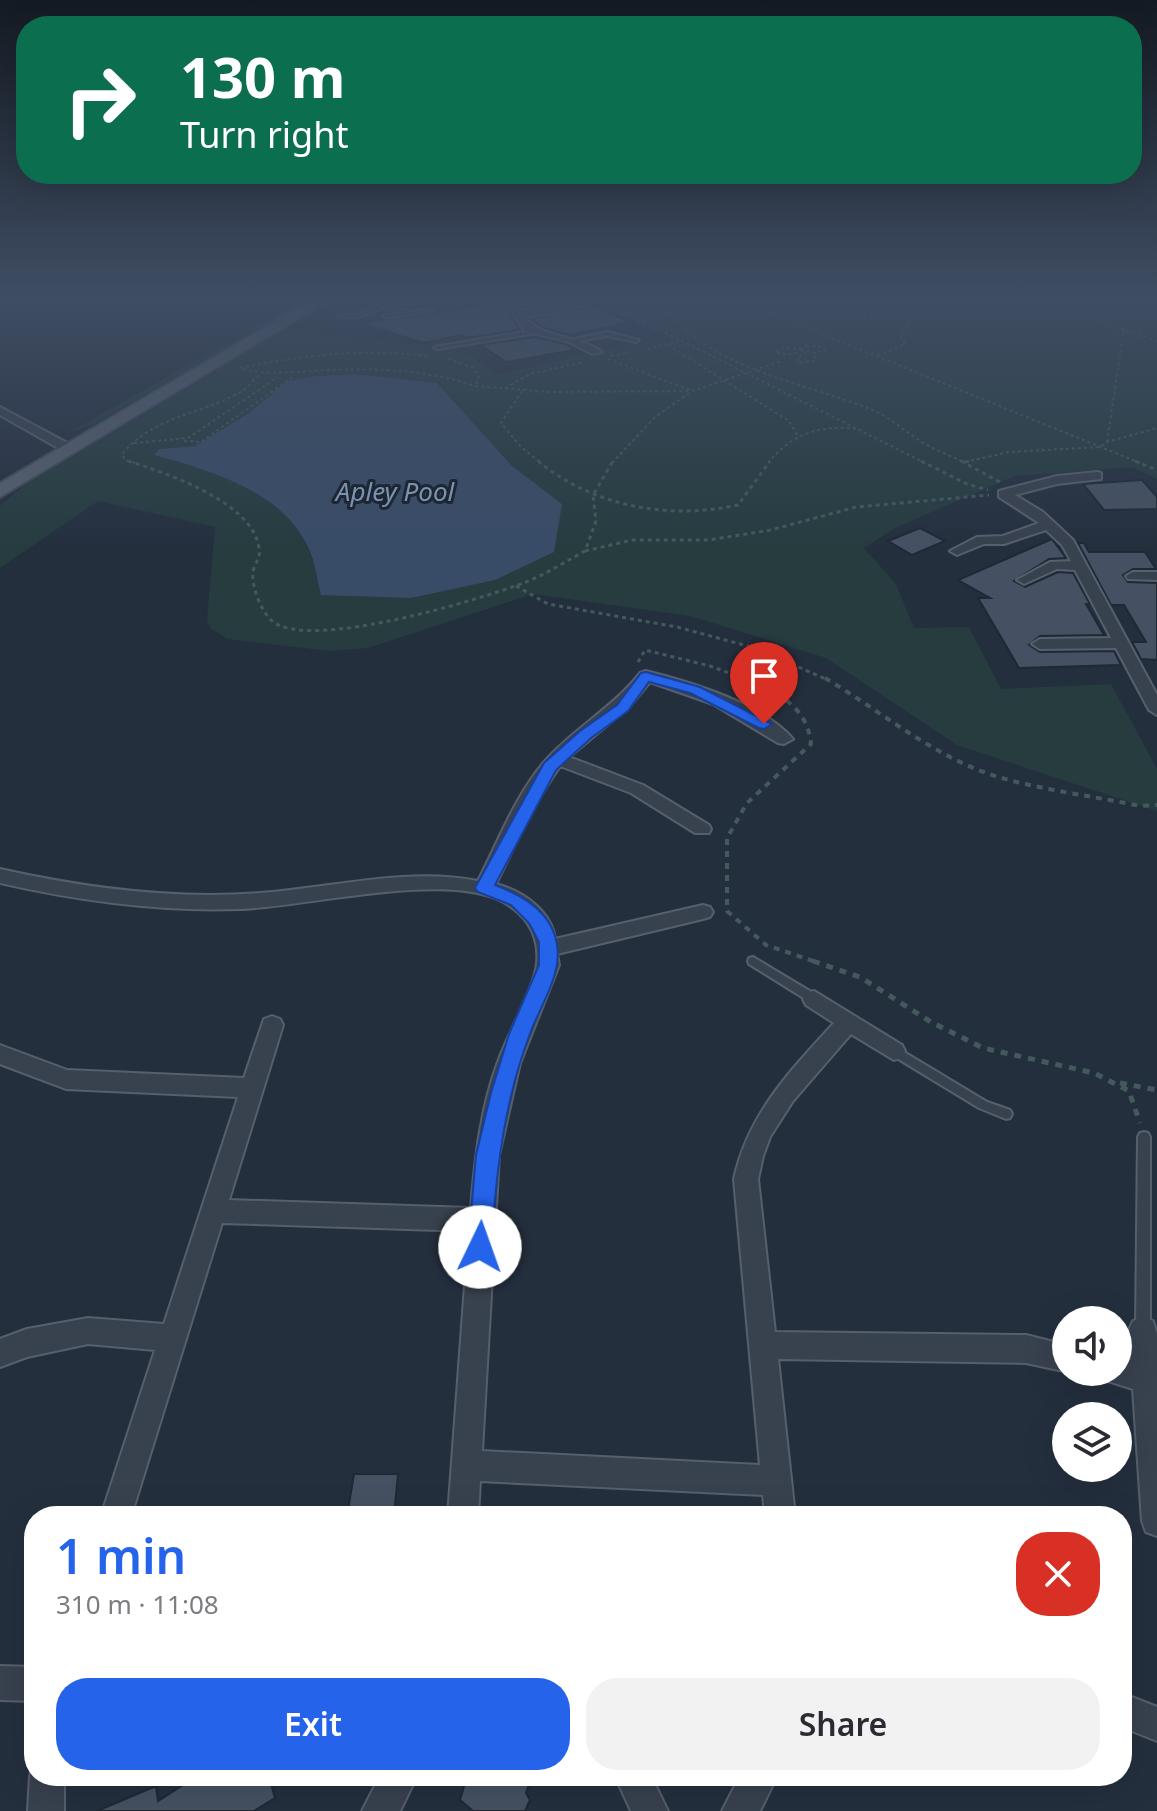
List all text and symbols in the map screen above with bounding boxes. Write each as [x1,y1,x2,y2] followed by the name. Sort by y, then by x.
[180,38,345,114] text: 130 m
[48,48,152,152] icon: right
[180,110,348,159] text: Turn right
[334,473,456,509] water label: Apley Pool
[730,642,798,724] pin
[742,654,786,698] icon: arrive
[438,1205,522,1289] position arrow
[1052,1306,1132,1482] map controls
[1052,1306,1132,1386] button: sound
[1052,1402,1132,1482] button: layers
[56,1523,186,1588] text: 1 min
[1016,1532,1100,1616] button: close
[56,1586,219,1622] text: 310 m · 11:08
[56,1678,570,1770] button: Exit
[586,1678,1100,1770] button: Share

